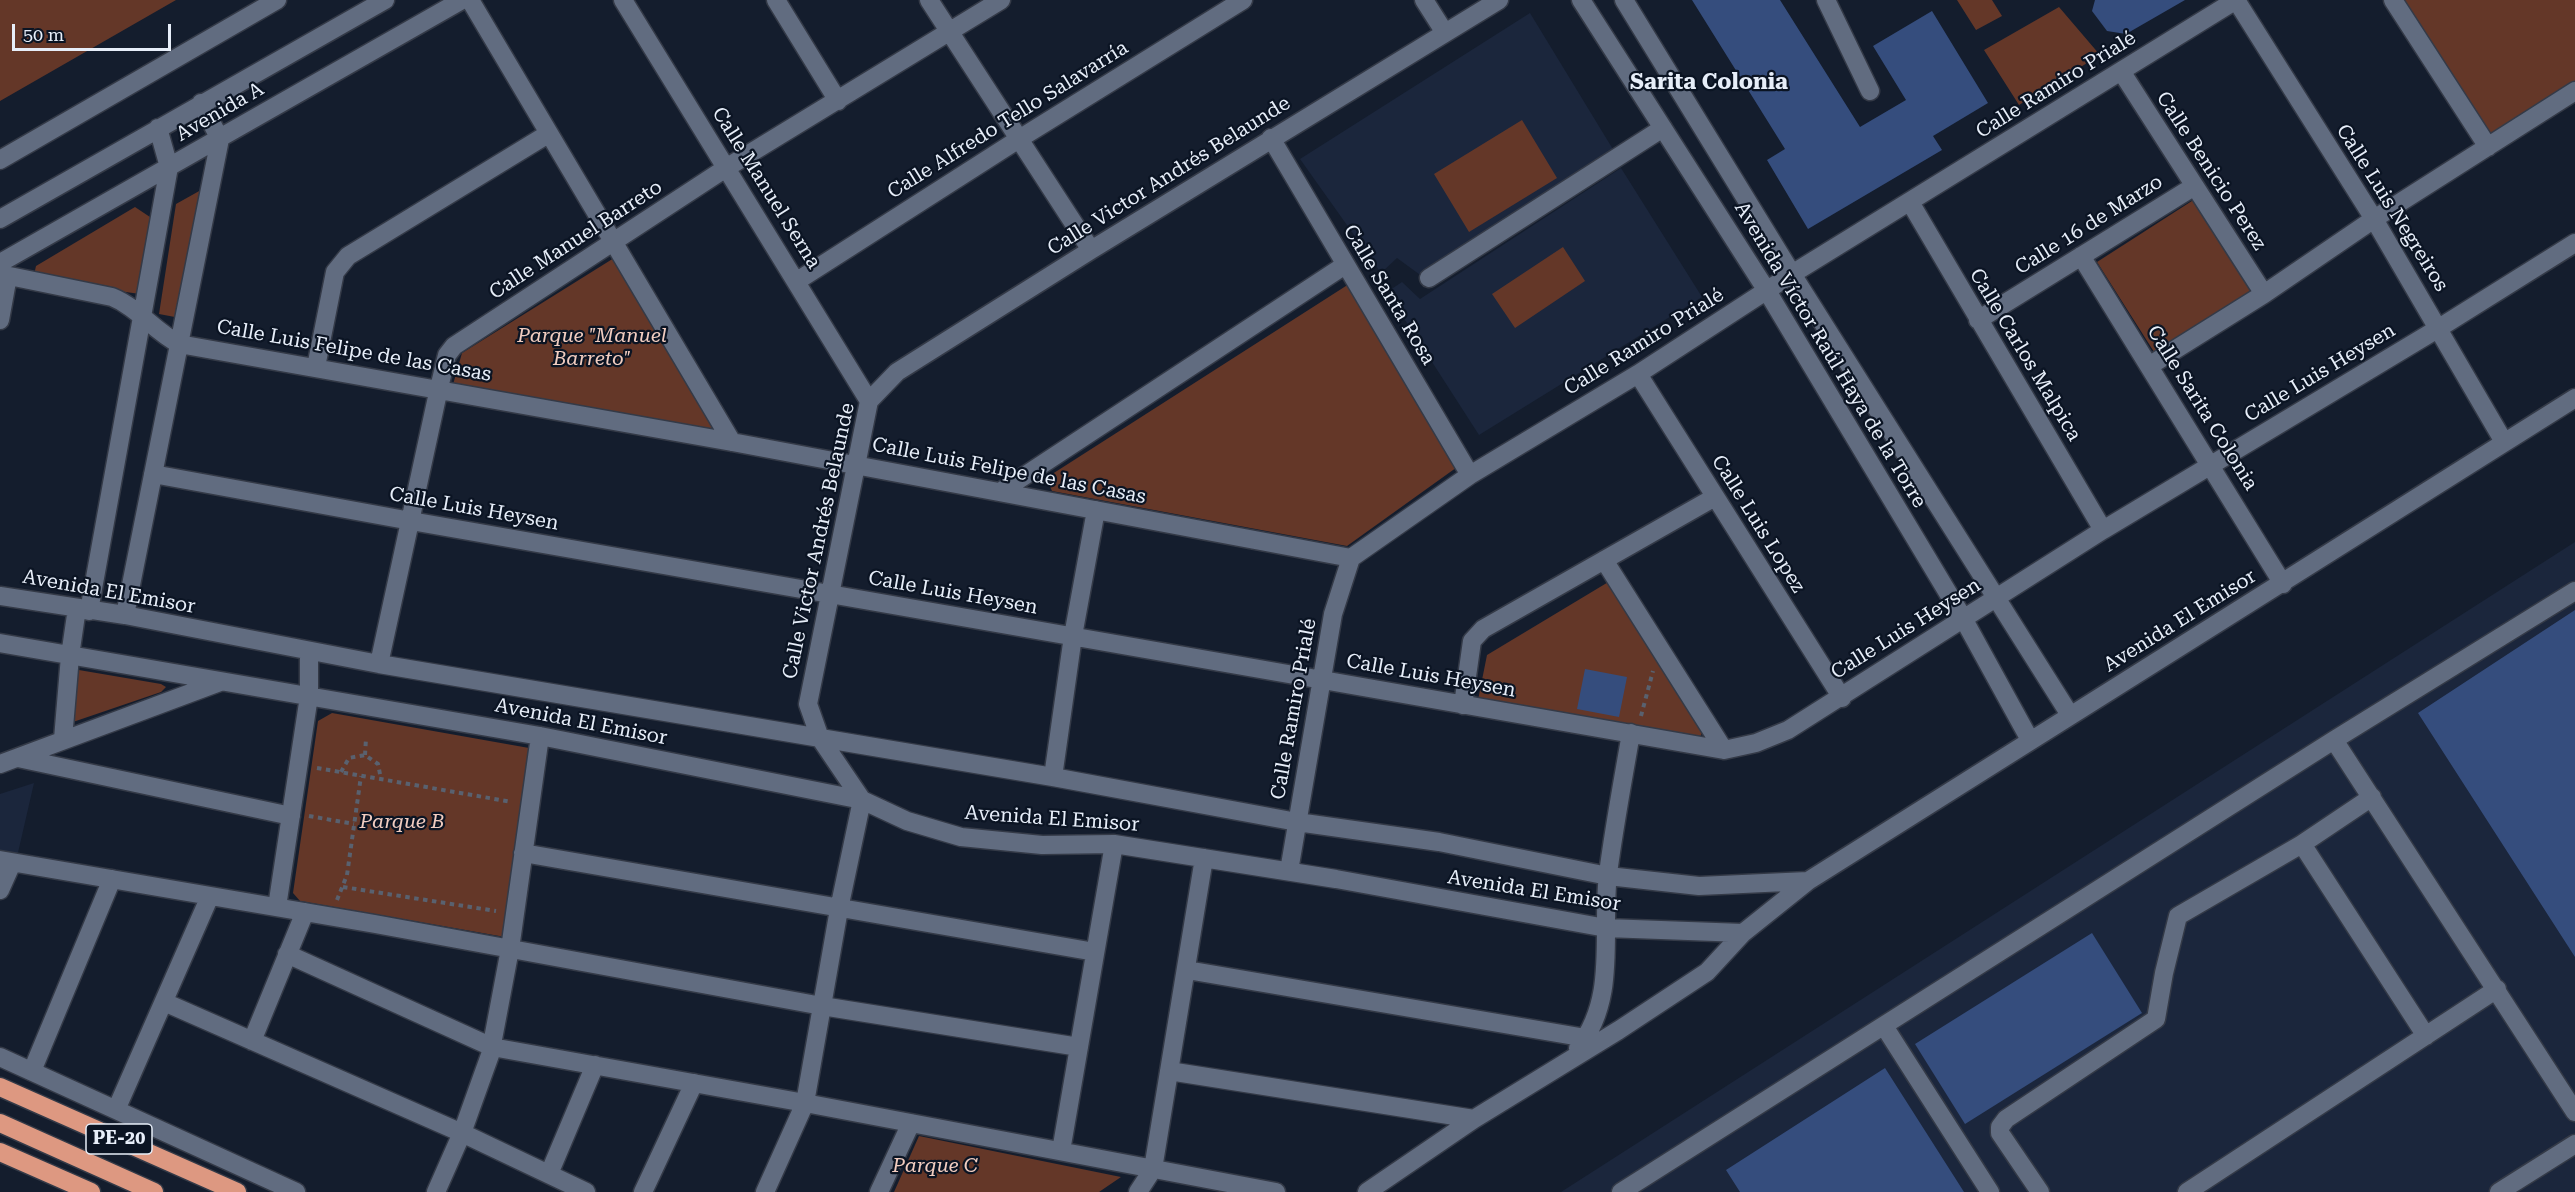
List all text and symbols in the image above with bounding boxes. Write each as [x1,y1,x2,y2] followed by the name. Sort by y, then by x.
[15,12,174,50] scale bar
[23,24,64,45] text: 50 m
[1972,26,2140,144] street label: Calle Ramiro Prialé
[883,36,1133,204] street label: Calle Alfredo Tello Salavarría
[1630,70,1788,96] district label: Sarita Colonia
[172,77,268,147] street label: Avenida A
[2151,87,2271,255] street label: Calle Benicio Perez
[1043,91,1295,261] street label: Calle Victor Andrés Belaunde
[706,103,826,273] street label: Calle Manuel Serna
[2331,120,2453,296] street label: Calle Luis Negreiros
[2011,170,2167,280] street label: Calle 16 de Marzo
[485,175,667,305] street label: Calle Manuel Barreto
[1729,198,1931,512] street label: Avenida Víctor Raúl Haya de la Torre
[1338,221,1440,369] street label: Calle Santa Rosa
[1964,264,2086,446] street label: Calle Carlos Malpica
[1560,283,1728,401] street label: Calle Ramiro Prialé
[215,315,493,387] street label: Calle Luis Felipe de las Casas
[2240,319,2400,427] street label: Calle Luis Heysen
[2141,321,2263,495] street label: Calle Sarita Colonia
[517,324,667,371] park label: Parque "Manuel Barreto"
[778,401,860,681] street label: Calle Victor Andrés Belaunde
[870,433,1148,509] street label: Calle Luis Felipe de las Casas
[1706,451,1810,597] street label: Calle Luis Lopez
[387,482,561,536] street label: Calle Luis Heysen
[2099,564,2261,678] street label: Avenida El Emisor
[21,565,197,619] street label: Avenida El Emisor
[866,566,1040,620] street label: Calle Luis Heysen
[1827,573,1985,685] street label: Calle Luis Heysen
[1266,617,1322,801] street label: Calle Ramiro Prialé
[1344,649,1518,703] street label: Calle Luis Heysen
[493,694,669,750] street label: Avenida El Emisor
[964,801,1140,837] street label: Avenida El Emisor
[360,810,444,834] park label: Parque B
[1446,865,1622,917] street label: Avenida El Emisor
[86,1124,152,1154] road number: PE-20
[892,1154,978,1178] park label: Parque C

